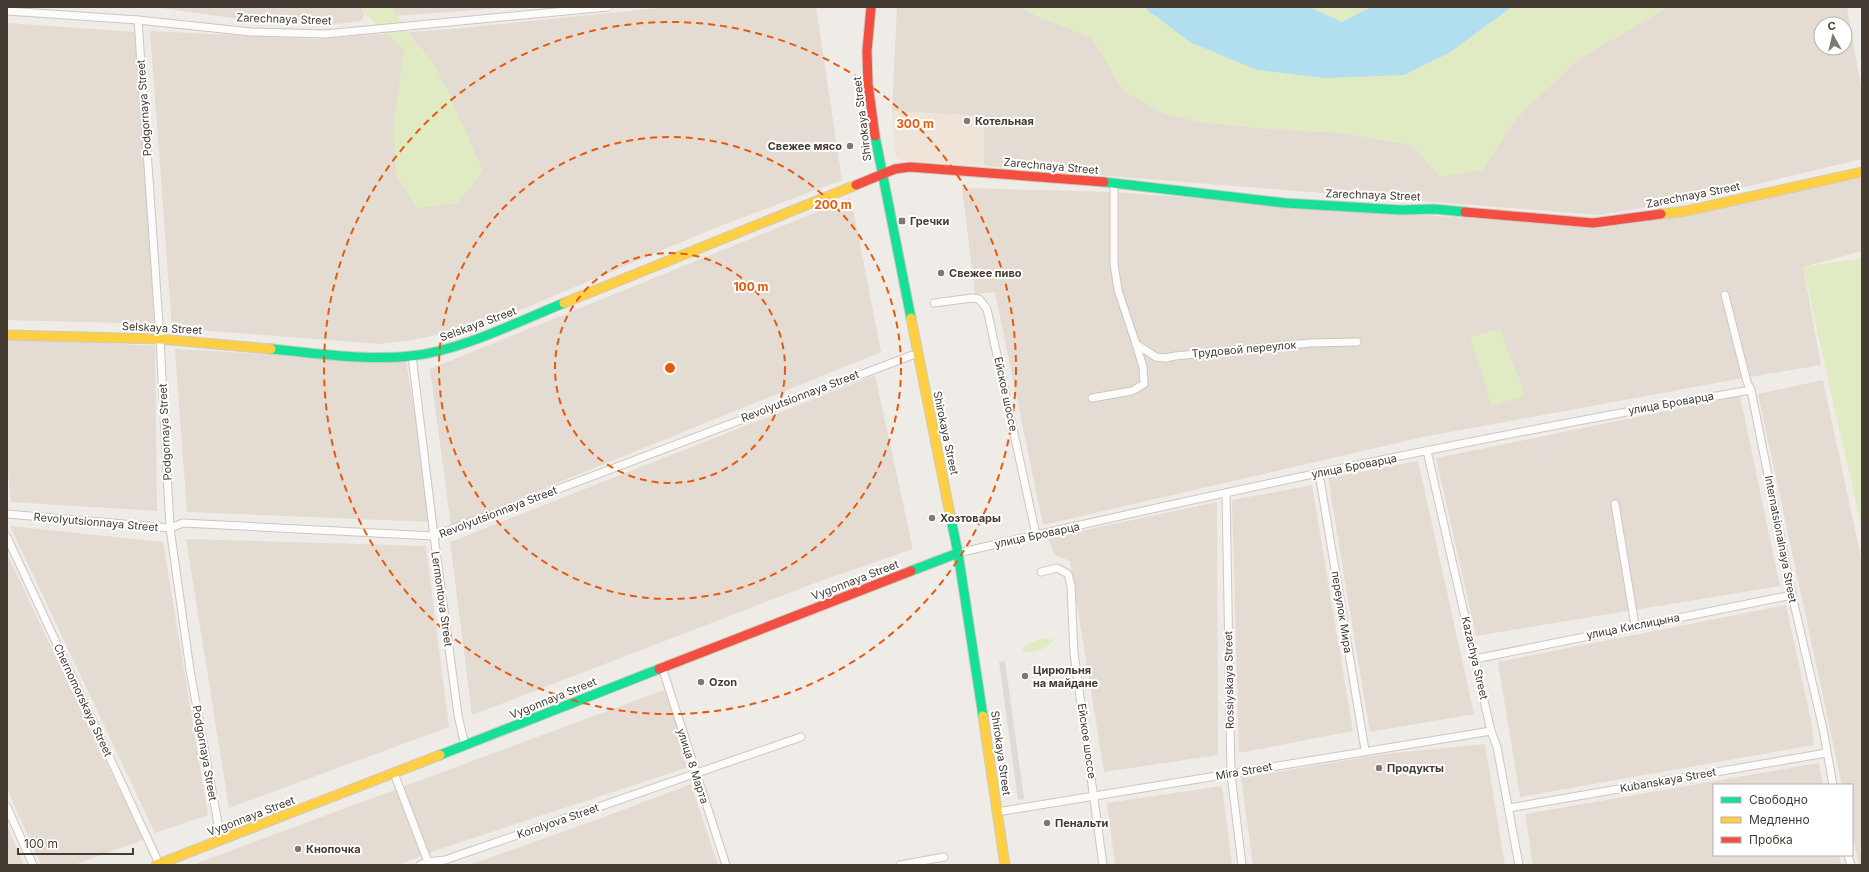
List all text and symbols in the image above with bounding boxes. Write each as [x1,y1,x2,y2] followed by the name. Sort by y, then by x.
[236,10,332,28] street label: Zarechnaya Street
[1813,16,1853,56] north arrow
[1827,19,1837,34] text: С
[134,59,154,157] street label: Podgornaya Street
[850,75,874,162] street label: Shirokaya Street
[975,114,1034,128] place label: Котельная
[896,116,934,131] text: 300 m
[962,116,972,126] marker: Котельная
[768,139,842,153] place label: Свежее мясо
[845,141,855,151] marker: Свежее мясо
[1003,155,1099,177] street label: Zarechnaya Street
[1645,179,1741,211] street label: Zarechnaya Street
[1325,186,1421,204] street label: Zarechnaya Street
[814,197,852,212] text: 200 m
[910,214,949,228] place label: Гречки
[897,216,907,226] marker: Гречки
[949,266,1022,280] place label: Свежее пиво
[936,268,946,278] marker: Свежее пиво
[733,279,769,294] text: 100 m
[438,304,519,344] street label: Selskaya Street
[121,319,203,337] street label: Selskaya Street
[1191,337,1297,361] street label: Трудовой переулок
[991,355,1021,433] street label: Ейское шоссе
[663,361,677,375] centre of rings
[739,367,861,425] street label: Revolyutsionnaya Street
[155,383,175,481] street label: Podgornaya Street
[1627,389,1715,417] street label: улица Броварца
[930,390,962,477] street label: Shirokaya Street
[1310,451,1398,481] street label: улица Броварца
[1762,474,1800,604] street label: Internatsionalnaya Street
[437,483,559,541] street label: Revolyutsionnaya Street
[33,510,159,534] street label: Revolyutsionnaya Street
[940,511,1001,525] place label: Хозтовары
[927,513,937,523] marker: Хозтовары
[993,519,1081,551] street label: улица Броварца
[428,550,456,648] street label: Lermontova Street
[809,557,901,603] street label: Vygonnaya Street
[1329,570,1355,654] street label: переулок Мира
[1585,610,1681,642] street label: улица Кислицына
[1459,615,1491,701] street label: Kazachya Street
[1221,630,1237,729] street label: Rossiyskaya Street
[51,641,116,759] street label: Chernomorskaya Street
[1033,663,1099,690] place label: Цирюльня на майдане
[1020,671,1030,681] marker: Цирюльня на майдане
[508,674,599,722] street label: Vygonnaya Street
[709,675,737,689] place label: Ozon
[696,677,706,687] marker: Ozon
[1075,702,1099,780] street label: Ейское шоссе
[190,704,220,802] street label: Podgornaya Street
[988,710,1014,797] street label: Shirokaya Street
[674,727,712,805] street label: улица 8 Марта
[1215,759,1274,783] street label: Mira Street
[1387,761,1444,775] place label: Продукты
[1374,763,1384,773] marker: Продукты
[1619,765,1718,795] street label: Kubanskaya Street
[1713,784,1853,856] legend
[1749,792,1808,807] text: Свободно
[205,793,297,839] street label: Vygonnaya Street
[515,800,601,842] street label: Korolyova Street
[1749,812,1810,827] text: Медленно
[1055,816,1109,830] place label: Пенальти
[1042,818,1052,828] marker: Пенальти
[18,830,133,856] scale bar
[1749,832,1793,847] text: Пробка
[24,836,58,851] text: 100 m
[306,842,361,856] place label: Кнопочка
[293,844,303,854] marker: Кнопочка

